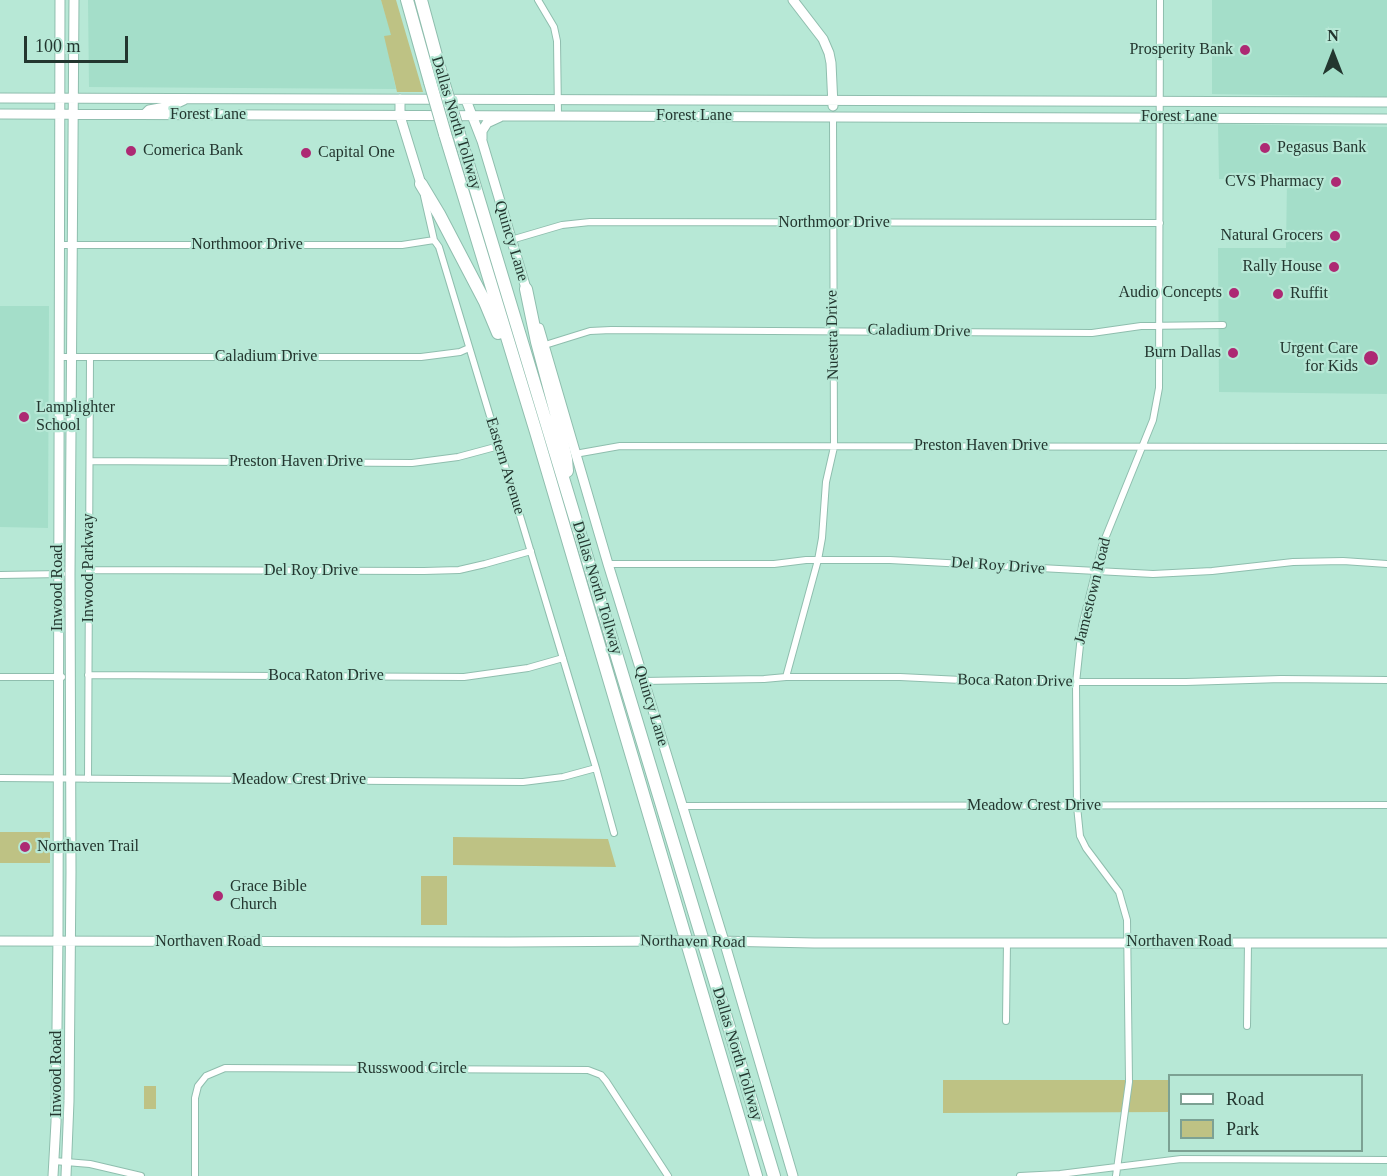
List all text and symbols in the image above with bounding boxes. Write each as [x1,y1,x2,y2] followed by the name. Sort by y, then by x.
[27,24,130,62] scale bar
[1303,24,1363,84] north arrow
[1327,27,1339,44] text: N
[35,36,81,56] text: 100 m
[1129,40,1233,60] place label: Prosperity Bank
[1238,43,1252,57] marker: Prosperity Bank
[427,54,485,192] street label: Dallas North Tollway
[170,105,246,125] street label: Forest Lane
[656,106,732,126] street label: Forest Lane
[1141,107,1217,127] street label: Forest Lane
[1277,138,1366,158] place label: Pegasus Bank
[143,141,243,161] place label: Comerica Bank
[1258,141,1272,155] marker: Pegasus Bank
[318,143,395,163] place label: Capital One
[124,144,138,158] marker: Comerica Bank
[299,146,313,160] marker: Capital One
[1225,172,1324,192] place label: CVS Pharmacy
[1329,175,1343,189] marker: CVS Pharmacy
[490,198,532,284] street label: Quincy Lane
[778,213,890,233] street label: Northmoor Drive
[1220,226,1323,246] place label: Natural Grocers
[1328,229,1342,243] marker: Natural Grocers
[191,235,303,255] street label: Northmoor Drive
[1242,257,1322,277] place label: Rally House
[1327,260,1341,274] marker: Rally House
[1118,283,1222,303] place label: Audio Concepts
[1290,284,1328,304] place label: Ruffit
[1227,286,1241,300] marker: Audio Concepts
[1271,287,1285,301] marker: Ruffit
[823,290,843,380] street label: Nuestra Drive
[868,321,970,341] street label: Caladium Drive
[1280,339,1358,377] place label: Urgent Care for Kids
[1144,343,1221,363] place label: Burn Dallas
[1226,346,1240,360] marker: Burn Dallas
[215,347,317,367] street label: Caladium Drive
[1362,349,1380,367] marker: Urgent Care for Kids
[36,398,115,436] place label: Lamplighter School
[17,410,31,424] marker: Lamplighter School
[481,415,529,517] street label: Eastern Avenue
[914,436,1048,456] street label: Preston Haven Drive
[229,452,363,472] street label: Preston Haven Drive
[79,514,99,622] street label: Inwood Parkway
[568,519,626,657] street label: Dallas North Tollway
[1071,536,1115,646] street label: Jamestown Road
[48,545,68,631] street label: Inwood Road
[950,553,1046,579] street label: Del Roy Drive
[264,561,358,581] street label: Del Roy Drive
[630,663,672,749] street label: Quincy Lane
[268,666,384,686] street label: Boca Raton Drive
[957,670,1073,692] street label: Boca Raton Drive
[232,770,366,790] street label: Meadow Crest Drive
[967,796,1101,816] street label: Meadow Crest Drive
[37,837,139,857] place label: Northaven Trail
[18,840,32,854] marker: Northaven Trail
[230,877,307,915] place label: Grace Bible Church
[211,889,225,903] marker: Grace Bible Church
[640,931,746,953] street label: Northaven Road
[155,932,261,952] street label: Northaven Road
[1126,932,1232,952] street label: Northaven Road
[708,985,766,1123] street label: Dallas North Tollway
[47,1031,67,1117] street label: Inwood Road
[357,1059,467,1079] street label: Russwood Circle
[1168,1074,1363,1152] legend
[1226,1089,1264,1109] text: Road
[1226,1119,1259,1139] text: Park

